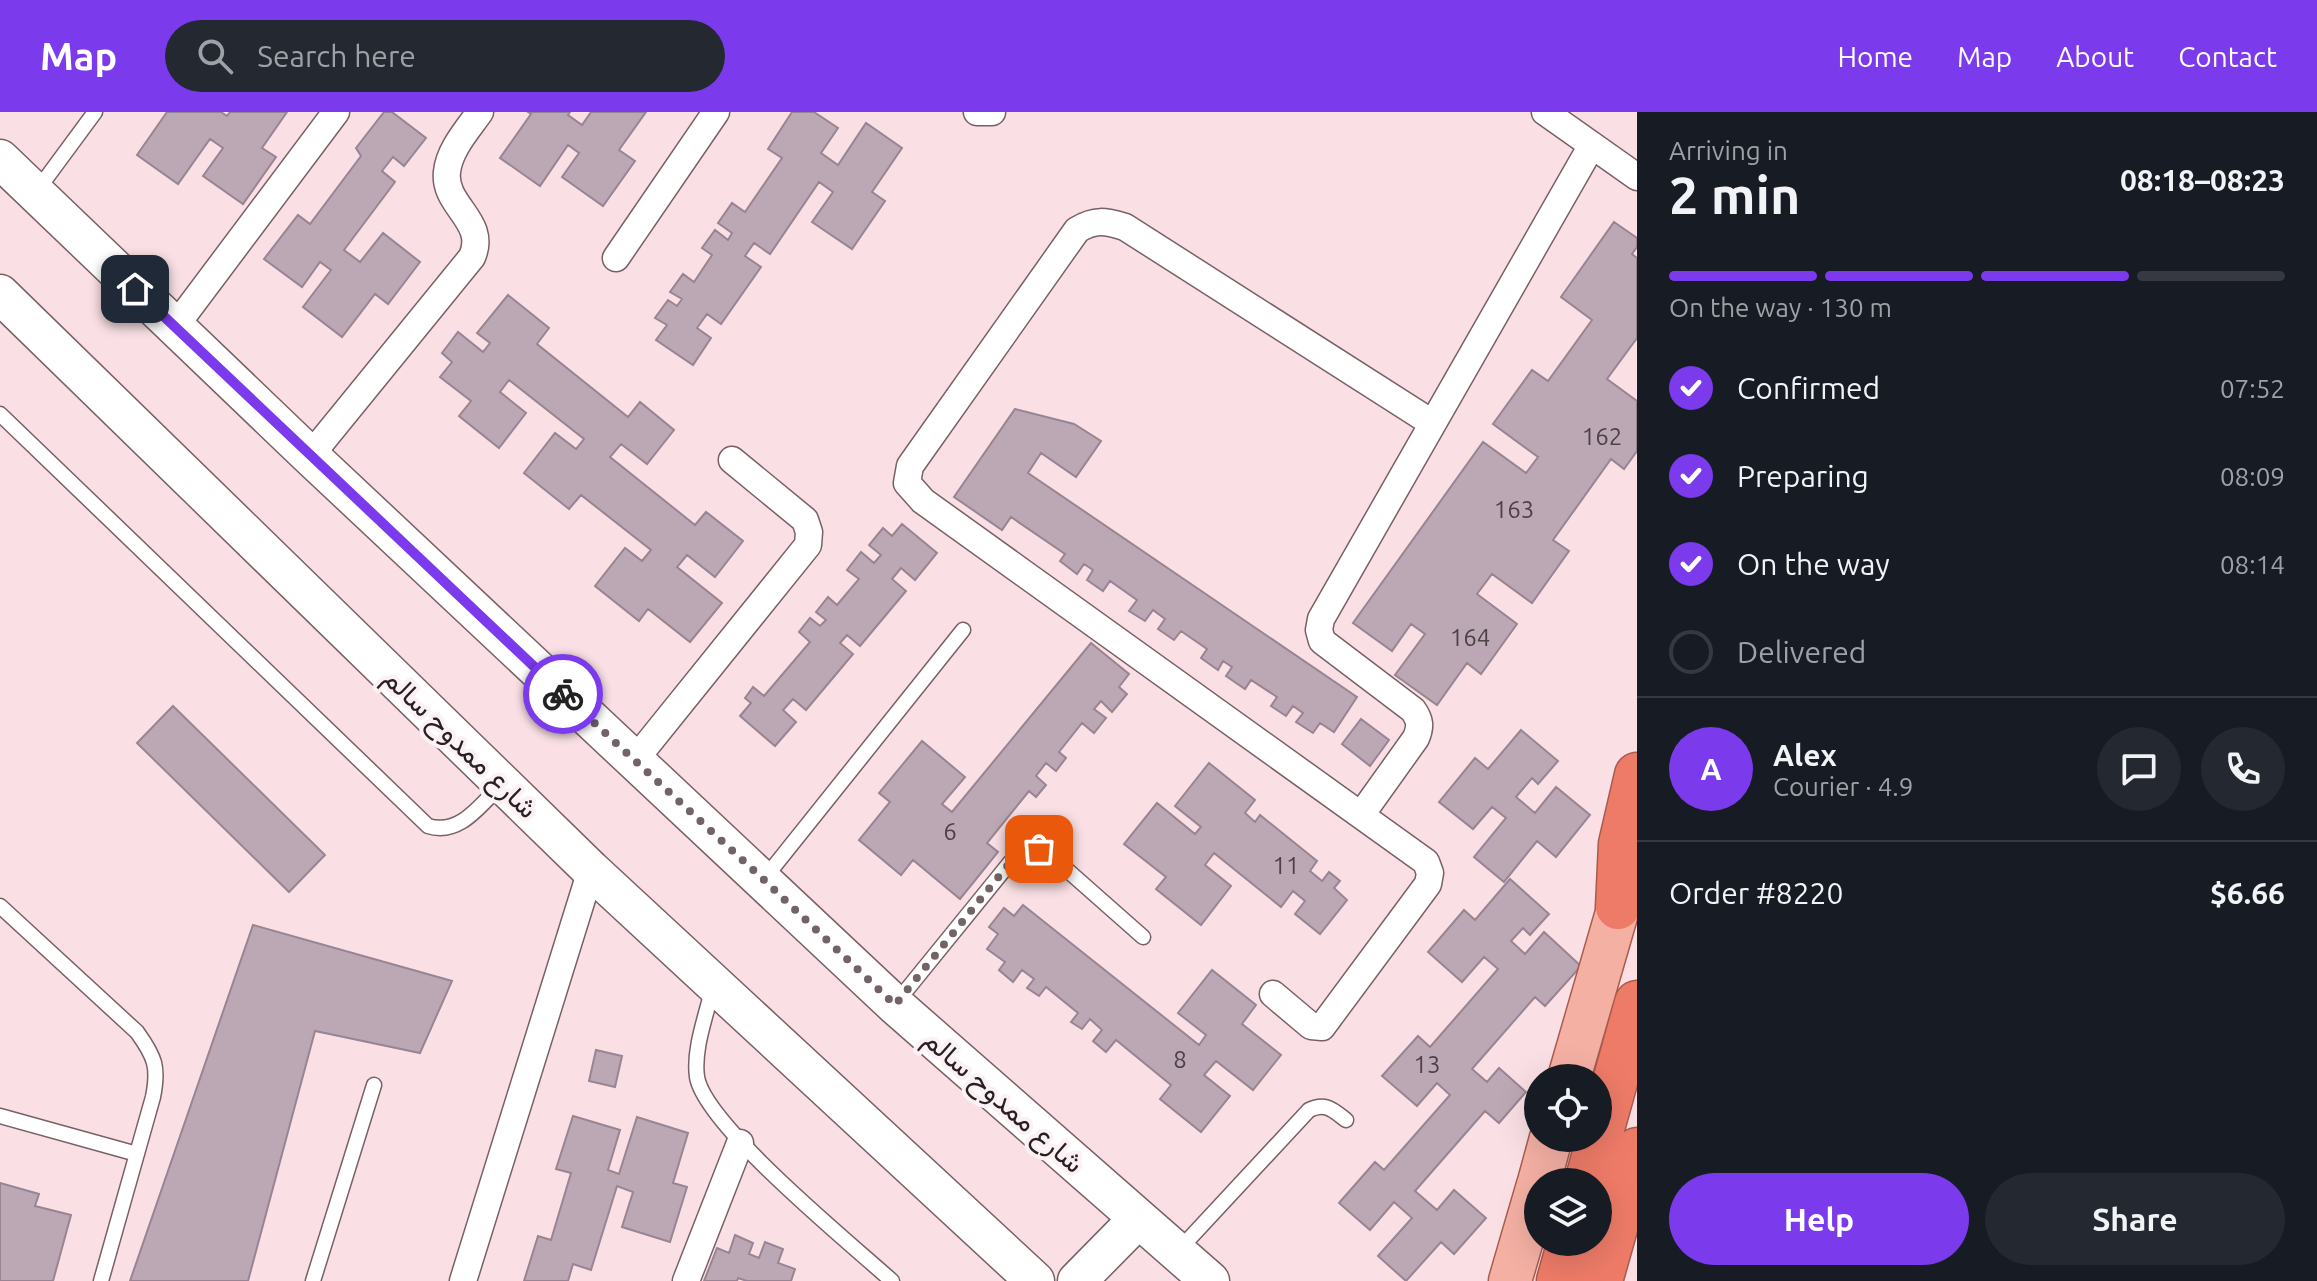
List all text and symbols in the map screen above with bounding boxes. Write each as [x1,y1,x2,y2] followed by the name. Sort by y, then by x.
[165,20,725,92] search box
[193,34,237,78] icon: search
[40,35,117,77] text: Map
[257,39,416,73] text: Search here
[1838,41,1913,72] text: Home
[1957,41,2012,72] text: Map
[2056,41,2134,72] text: About
[2178,41,2277,72] text: Contact
[1669,136,1788,165] text: Arriving in
[2120,163,2285,197] text: 08:18–08:23
[1669,166,1800,224] text: 2 min
[101,255,169,323] pin
[113,267,157,311] icon: home
[1669,293,1892,322] text: On the way · 130 m
[1669,366,1713,410] icon: check
[1737,371,1880,405] text: Confirmed
[2220,374,2285,403] text: 07:52
[1582,423,1622,450] house number: 162
[1669,454,1713,498] icon: check
[1737,459,1869,493] text: Preparing
[2220,462,2285,491] text: 08:09
[1494,496,1534,523] house number: 163
[1669,542,1713,586] icon: check
[1737,547,1890,581] text: On the way
[2220,550,2285,579] text: 08:14
[1450,624,1490,651] house number: 164
[1737,635,1866,669] text: Delivered
[523,654,603,734] courier
[375,662,545,827] street label: شارع ممدوح سالم
[541,672,585,716] icon: bike
[2097,727,2181,811] button: chat
[2201,727,2285,811] button: phone
[1773,738,1837,772] text: Alex
[1700,752,1722,786] text: A
[1773,772,1913,801] text: Courier · 4.9
[1005,815,1073,883] pin
[943,818,957,845] house number: 6
[1017,827,1061,871] icon: bag
[1272,852,1300,879] house number: 11
[1669,876,1843,910] text: Order #8220
[2210,876,2285,910] text: $6.66
[916,1023,1090,1181] street label: شارع ممدوح سالم
[1173,1046,1187,1073] house number: 8
[1413,1051,1441,1078] house number: 13
[1524,1064,1612,1256] map controls
[1524,1064,1612,1152] button: locate
[1524,1168,1612,1256] button: layers
[1669,1173,1969,1265] button: Help
[1985,1173,2285,1265] button: Share

